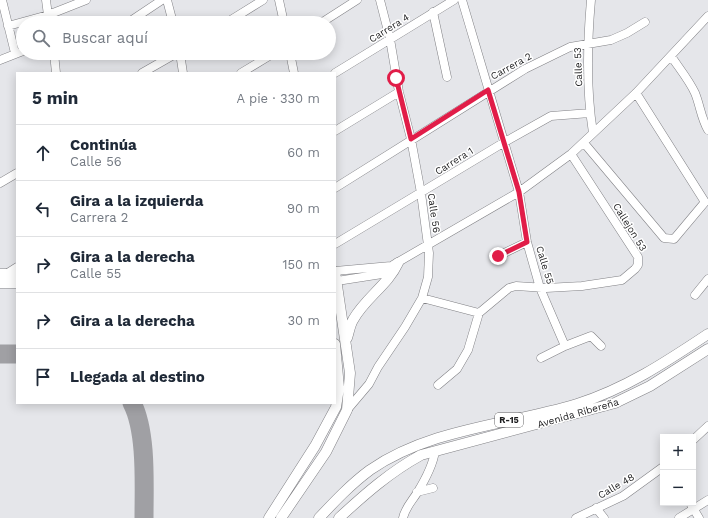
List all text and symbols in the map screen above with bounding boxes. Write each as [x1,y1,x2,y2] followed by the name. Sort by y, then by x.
[367,11,411,45] street label: Carrera 4
[16,16,336,60] search box
[30,27,52,49] icon: search
[62,29,148,47] text: Buscar aquí
[572,47,584,87] street label: Calle 53
[489,50,533,82] street label: Carrera 2
[387,69,405,87] route start
[32,88,78,108] text: 5 min
[237,91,320,106] text: A pie · 330 m
[70,136,137,154] text: Continúa
[32,142,54,164] icon: ahead
[287,145,320,160] text: 60 m
[433,145,475,177] street label: Carrera 1
[70,154,122,169] text: Calle 56
[70,192,203,210] text: Gira a la izquierda
[426,193,442,233] street label: Calle 56
[32,198,54,220] icon: left
[287,201,320,216] text: 90 m
[611,201,649,253] street label: Callejon 53
[70,210,128,225] text: Carrera 2
[534,245,556,286] street label: Calle 55
[489,247,507,265] route end
[70,248,195,266] text: Gira a la derecha
[32,254,54,276] icon: right
[282,257,320,272] text: 150 m
[70,266,121,281] text: Calle 55
[32,310,54,332] icon: right
[70,312,195,330] text: Gira a la derecha
[288,313,320,328] text: 30 m
[32,366,54,388] icon: arrive
[70,368,205,386] text: Llegada al destino
[536,396,620,430] street label: Avenida Ribereña
[495,413,523,427] road number: R-15
[660,434,696,506] map controls
[660,434,696,470] button: +
[660,470,696,506] button: −
[596,471,636,501] street label: Calle 48

